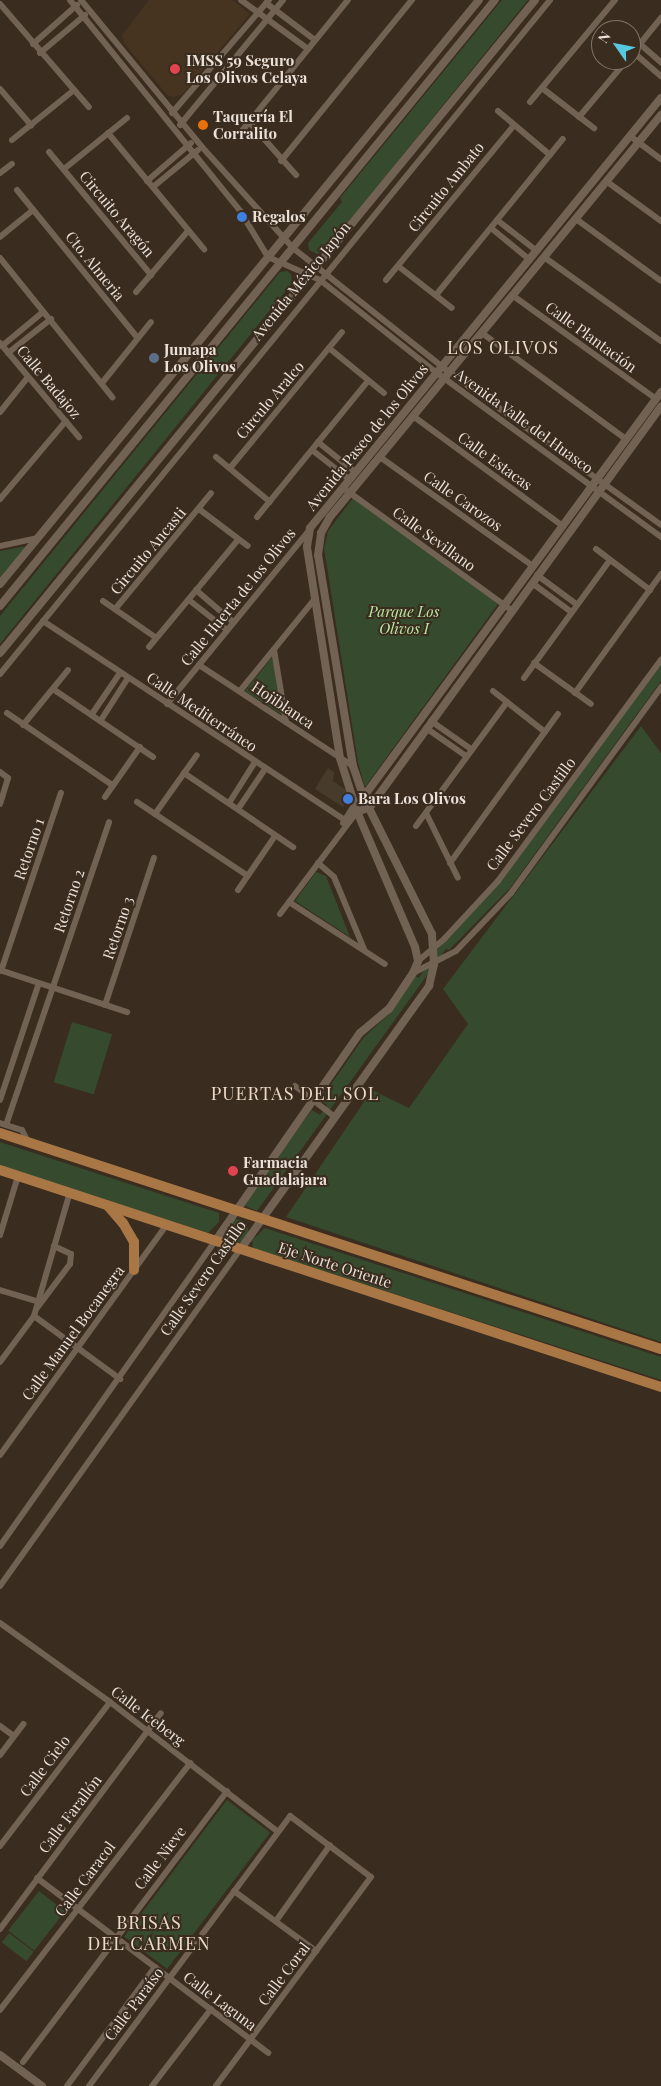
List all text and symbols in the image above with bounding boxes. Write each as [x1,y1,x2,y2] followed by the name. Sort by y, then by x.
[591,20,641,70] north arrow
[593,28,615,47] text: N
[186,51,307,86] place label: IMSS 59 Seguro Los Olivos Celaya
[168,62,182,76] marker: IMSS 59 Seguro Los Olivos Celaya
[213,107,293,142] place label: Taquería El Corralito
[197,119,209,131] marker: Taquería El Corralito
[404,138,488,236] street label: Circuito Ambato
[76,167,158,261] street label: Circuito Aragón
[252,208,306,226] place label: Regalos
[236,211,248,223] marker: Regalos
[248,218,354,344] street label: Avenida México Japón
[61,227,129,305] street label: Cto. Almeria
[542,298,640,376] street label: Calle Plantación
[446,336,560,358] district label: LOS OLIVOS
[164,340,236,375] place label: Jumapa Los Olivos
[13,342,85,422] street label: Calle Badajoz
[148,352,160,364] marker: Jumapa Los Olivos
[232,357,308,443] street label: Circulo Aralco
[302,360,432,514] street label: Avenida Paseo de los Olivos
[451,365,597,477] street label: Avenida Valle del Huasco
[454,428,536,494] street label: Calle Estacas
[420,467,506,535] street label: Calle Carozos
[389,503,479,575] street label: Calle Sevillano
[106,504,190,598] street label: Circuito Ancasti
[177,524,299,670] street label: Calle Huerta de los Olivos
[369,602,439,637] park label: Parque Los Olivos I
[143,668,261,756] street label: Calle Mediterráneo
[248,678,318,732] street label: Hojiblanca
[483,754,579,874] street label: Calle Severo Castillo
[358,790,466,808] place label: Bara Los Olivos
[342,793,354,805] marker: Bara Los Olivos
[10,816,48,882] street label: Retorno 1
[50,867,88,935] street label: Retorno 2
[99,894,137,962] street label: Retorno 3
[209,1082,381,1104] district label: PUERTAS DEL SOL
[243,1153,327,1188] place label: Farmacia Guadalajara
[227,1165,239,1177] marker: Farmacia Guadalajara
[156,1217,250,1339] street label: Calle Severo Castillo
[276,1238,394,1292] street label: Eje Norte Oriente
[18,1262,128,1404] street label: Calle Manuel Bocanegra
[107,1682,189,1750] street label: Calle Iceberg
[16,1732,74,1800] street label: Calle Cielo
[35,1771,105,1857] street label: Calle Farallón
[130,1823,190,1893] street label: Calle Nieve
[51,1838,119,1920] street label: Calle Caracol
[86,1912,212,1955] district label: BRISAS DEL CARMEN
[254,1939,314,2009] street label: Calle Coral
[101,1964,167,2044] street label: Calle Paraíso
[180,1968,260,2034] street label: Calle Laguna

